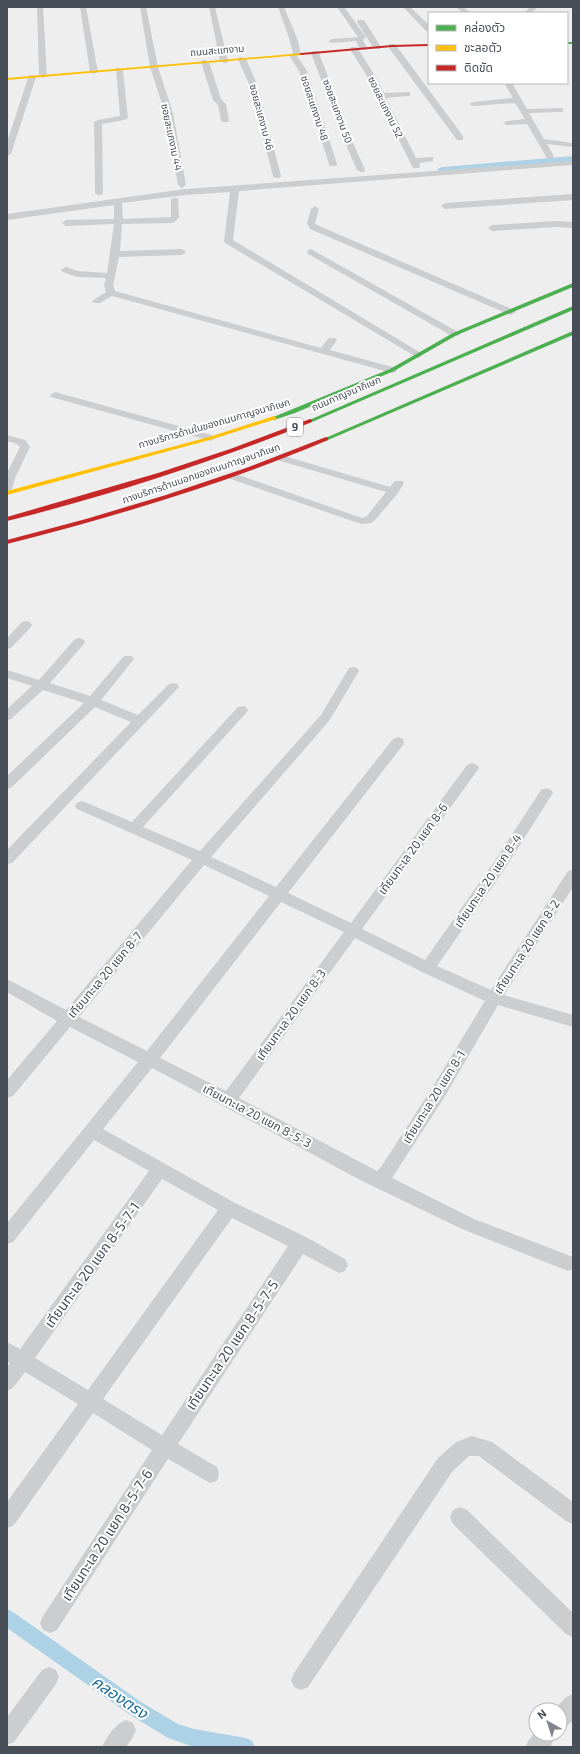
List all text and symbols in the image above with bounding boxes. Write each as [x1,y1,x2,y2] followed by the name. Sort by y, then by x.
[428,12,568,84] legend
[464,20,505,34] text: คล่องตัว
[464,40,502,54] text: ชะลอตัว
[189,42,245,58] street label: ถนนสะแกงาม
[464,60,493,74] text: ติดขัด
[299,74,331,142] street label: ซอยสะแกงาม 48
[366,74,406,140] street label: ซอยสะแกงาม 52
[321,77,355,145] street label: ซอยสะแกงาม 50
[247,83,277,152] street label: ซอยสะแกงาม 46
[159,102,185,172] street label: ซอยสะแกงาม 44
[309,373,383,413] street label: ถนนกาญจนาภิเษก
[137,396,291,450] street label: ทางบริการด้านในของถนนกาญจนาภิเษก
[287,418,303,436] road number: 9
[120,440,282,506] street label: ทางบริการด้านนอกของถนนกาญจนาภิเษก
[374,800,450,897] street label: เทียนทะเล 20 แยก 8-6
[451,831,524,930] street label: เทียนทะเล 20 แยก 8-4
[491,897,562,996] street label: เทียนทะเล 20 แยก 8-2
[64,928,144,1020] street label: เทียนทะเล 20 แยก 8-7
[252,966,328,1063] street label: เทียนทะเล 20 แยก 8-3
[399,1047,467,1145] street label: เทียนทะเล 20 แยก 8-1
[201,1081,314,1150] street label: เทียนทะเล 20 แยก 8-5-3
[40,1199,143,1331] street label: เทียนทะเล 20 แยก 8-5-7-1
[182,1276,282,1413] street label: เทียนทะเล 20 แยก 8-5-7-5
[58,1466,156,1604] street label: เทียนทะเล 20 แยก 8-5-7-6
[89,1671,153,1723] water label: คลองตรง
[528,1702,568,1742] north arrow
[534,1706,549,1721] text: N

